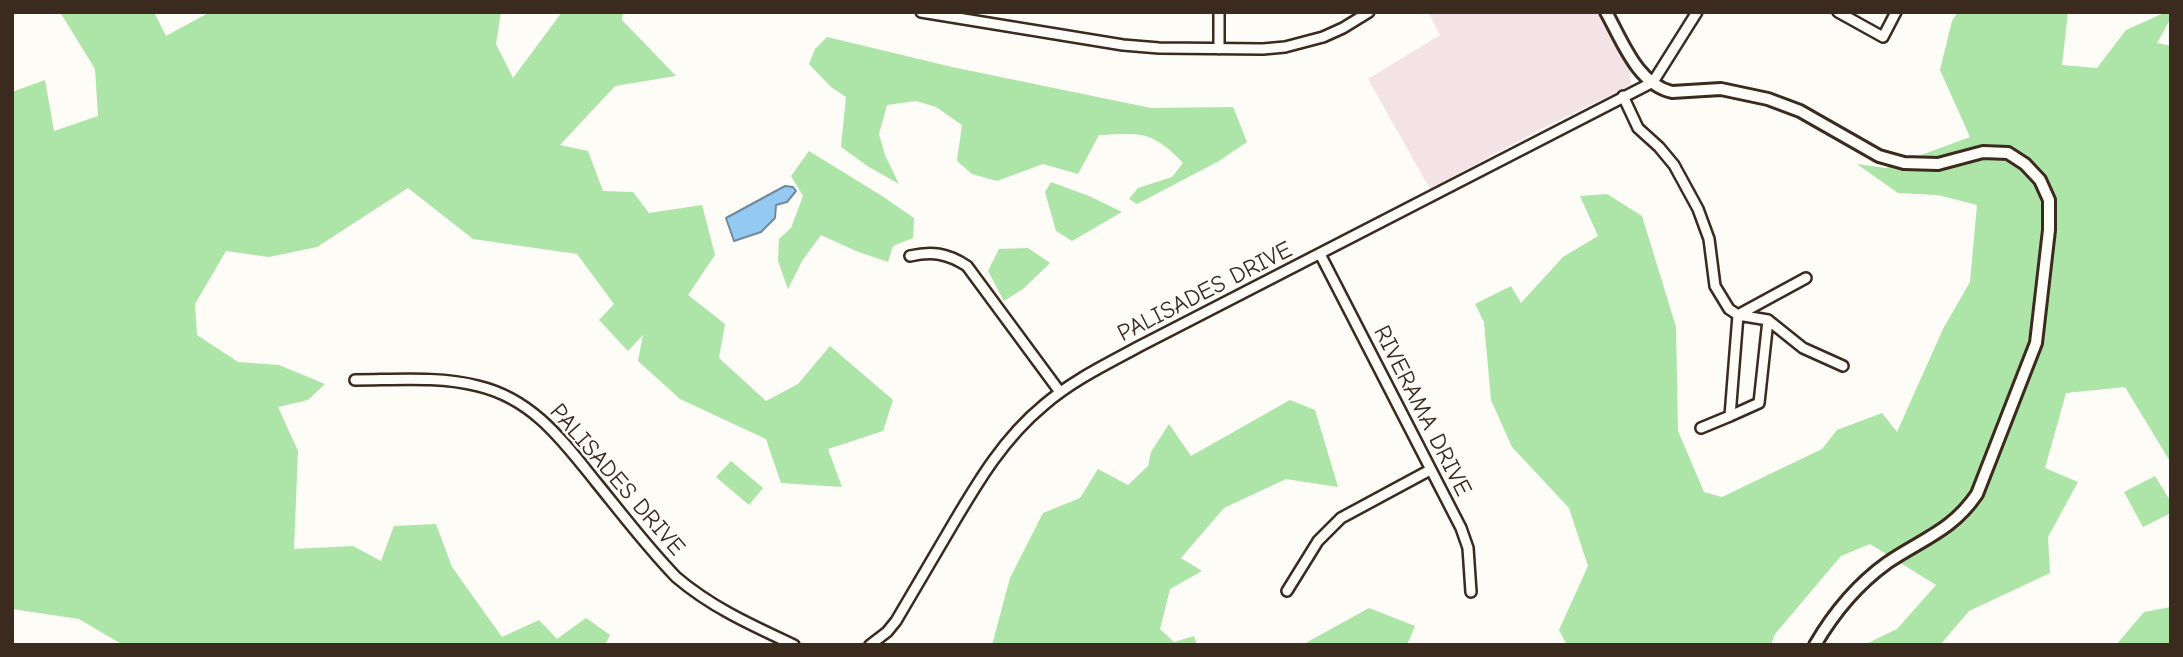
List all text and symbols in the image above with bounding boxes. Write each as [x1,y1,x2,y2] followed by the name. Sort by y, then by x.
[1113,236,1297,348] street label: PALISADES DRIVE
[1367,321,1477,501] street label: RIVERAMA DRIVE
[543,398,691,562] street label: PALISADES DRIVE

